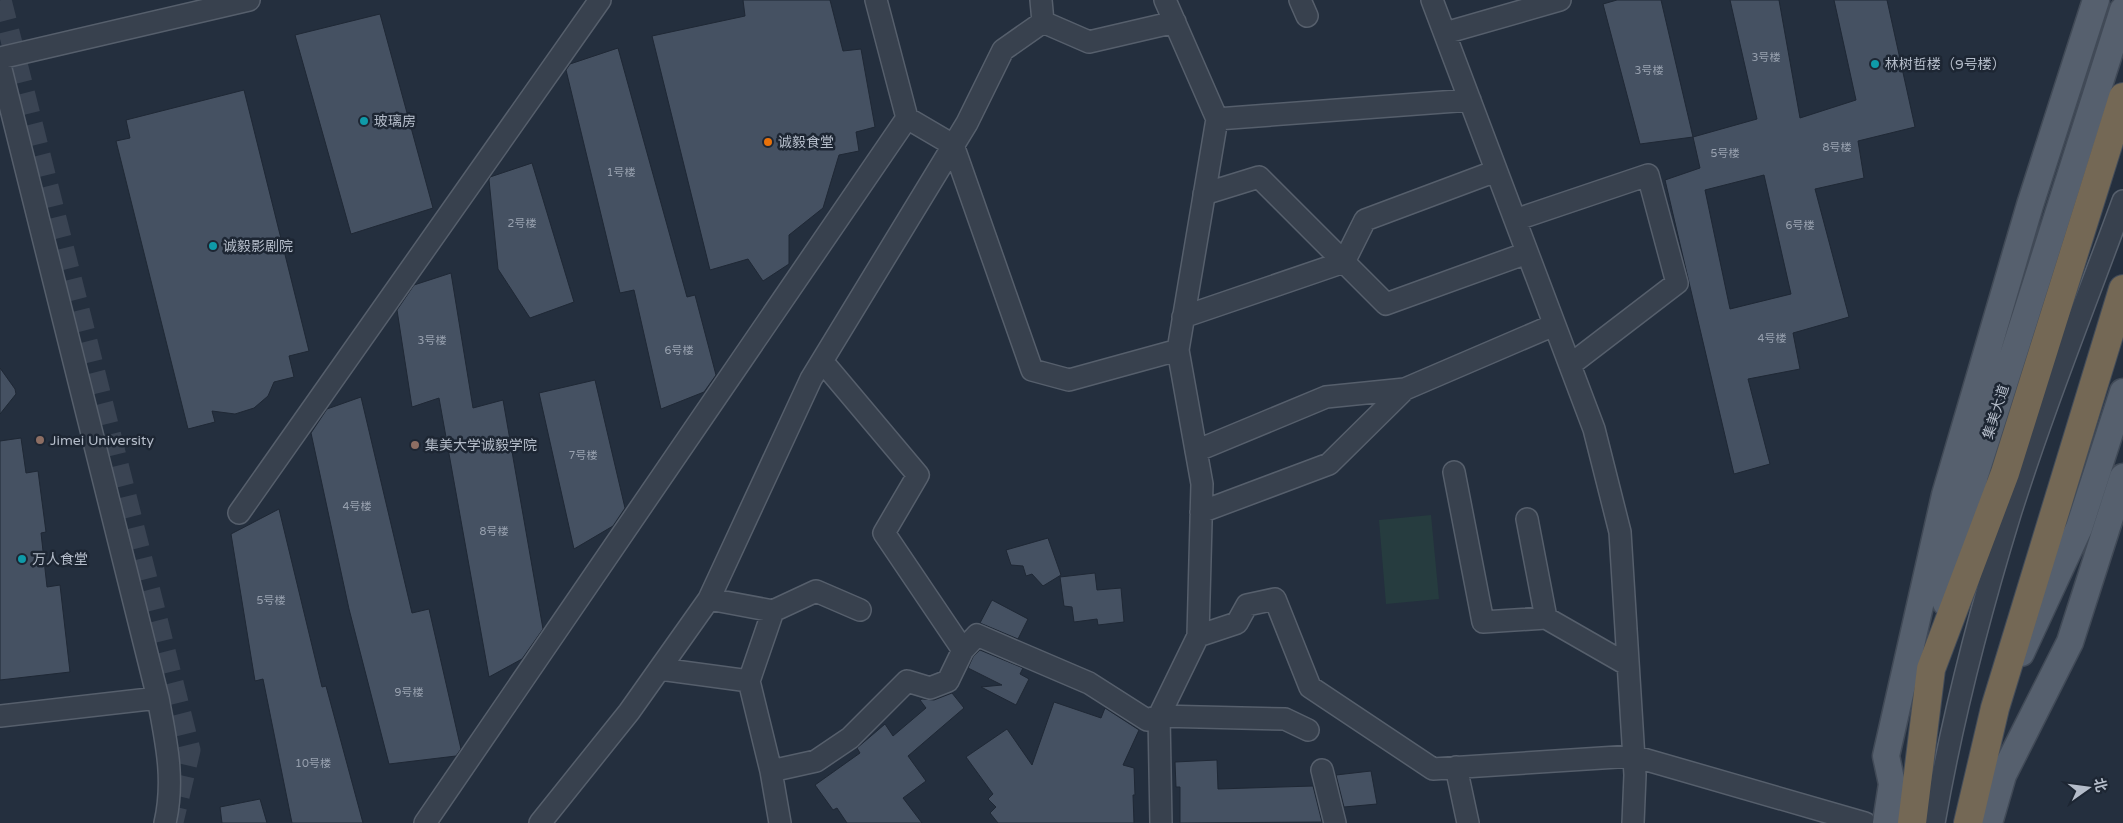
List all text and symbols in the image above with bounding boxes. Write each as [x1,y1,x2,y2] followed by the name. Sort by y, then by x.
[1752,51,1780,64] house number: 3号楼
[1885,56,2006,73] place label: 林树哲楼（9号楼）
[1869,58,1881,70] marker: 林树哲楼（9号楼）
[1635,64,1663,77] house number: 3号楼
[374,113,416,130] place label: 玻璃房
[358,115,370,127] marker: 玻璃房
[778,134,834,151] place label: 诚毅食堂
[762,136,774,148] marker: 诚毅食堂
[1823,141,1851,154] house number: 8号楼
[1711,147,1739,160] house number: 5号楼
[607,166,635,179] house number: 1号楼
[508,217,536,230] house number: 2号楼
[1786,219,1814,232] house number: 6号楼
[223,238,293,255] place label: 诚毅影剧院
[207,240,219,252] marker: 诚毅影剧院
[1758,332,1786,345] house number: 4号楼
[418,334,446,347] house number: 3号楼
[665,344,693,357] house number: 6号楼
[1979,383,2013,441] street label: 集美大道
[50,432,154,449] place label: Jimei University
[34,434,46,446] marker: Jimei University
[425,437,537,454] place label: 集美大学诚毅学院
[409,439,421,451] marker: 集美大学诚毅学院
[569,449,597,462] house number: 7号楼
[343,500,371,513] house number: 4号楼
[480,525,508,538] house number: 8号楼
[32,551,88,568] place label: 万人食堂
[16,553,28,565] marker: 万人食堂
[257,594,285,607] house number: 5号楼
[395,686,423,699] house number: 9号楼
[295,757,331,770] house number: 10号楼
[2063,763,2113,813] north arrow
[2090,776,2110,794] text: 北

